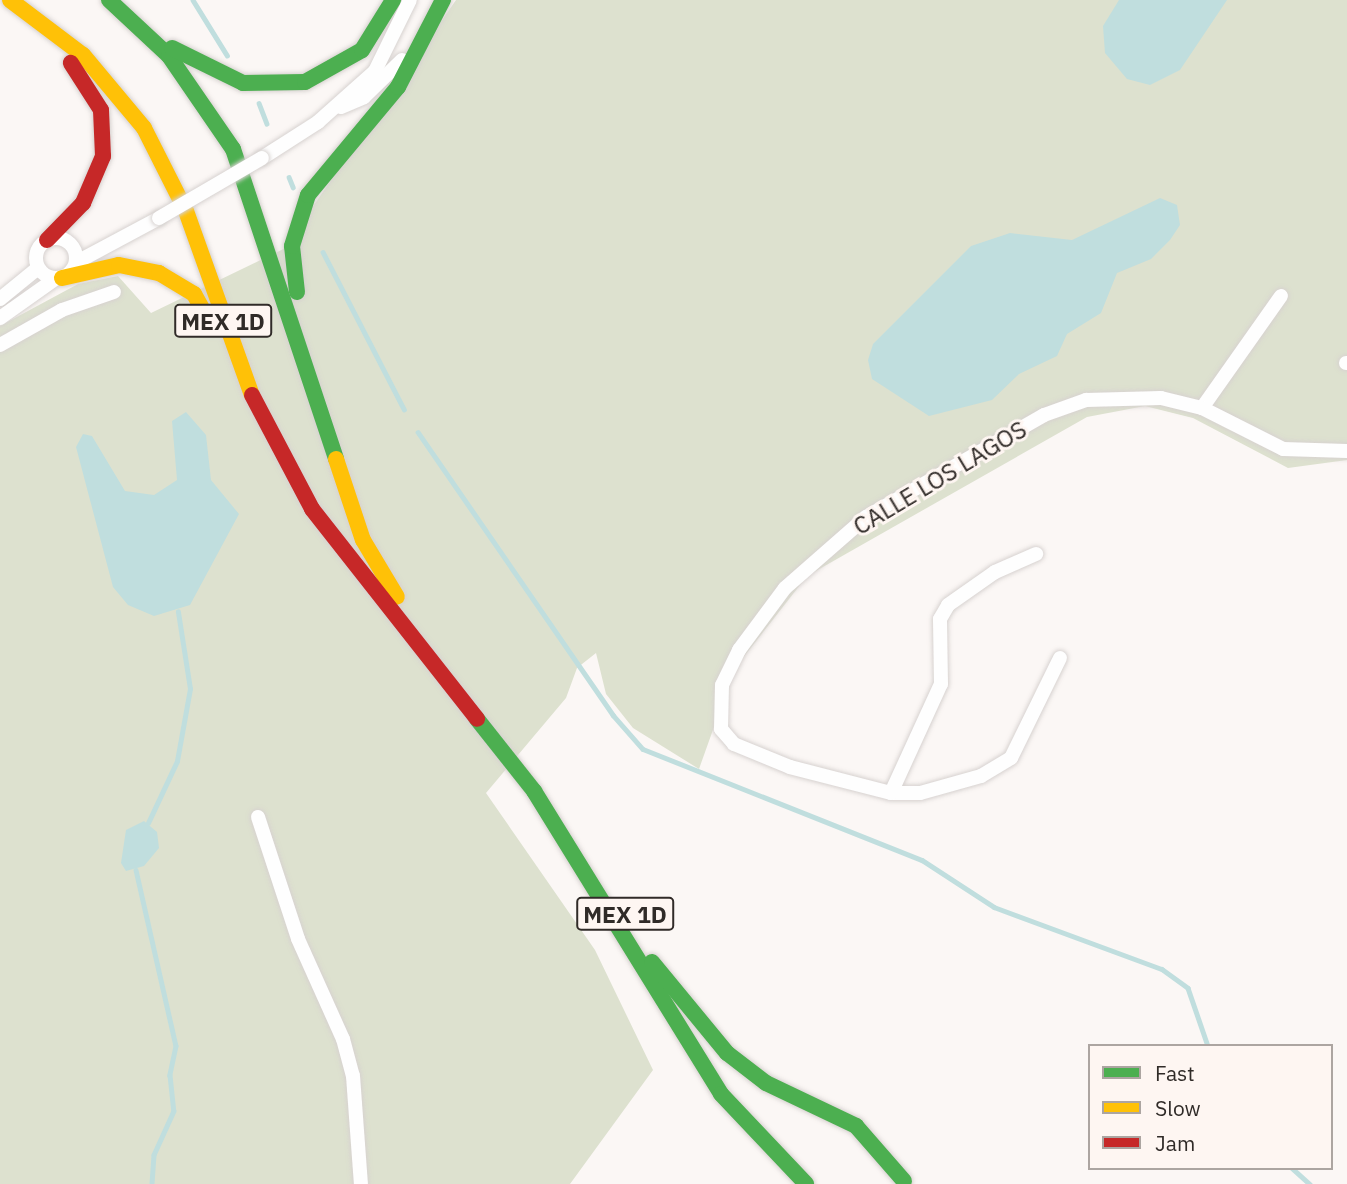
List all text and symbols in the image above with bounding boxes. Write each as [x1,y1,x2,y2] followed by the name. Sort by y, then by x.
[174,302,272,340] road number: MEX 1D
[848,415,1032,541] street label: CALLE LOS LAGOS
[576,894,674,934] road number: MEX 1D
[1088,1044,1333,1170] legend
[1155,1059,1195,1087] text: Fast
[1155,1094,1201,1122] text: Slow
[1155,1129,1195,1157] text: Jam

